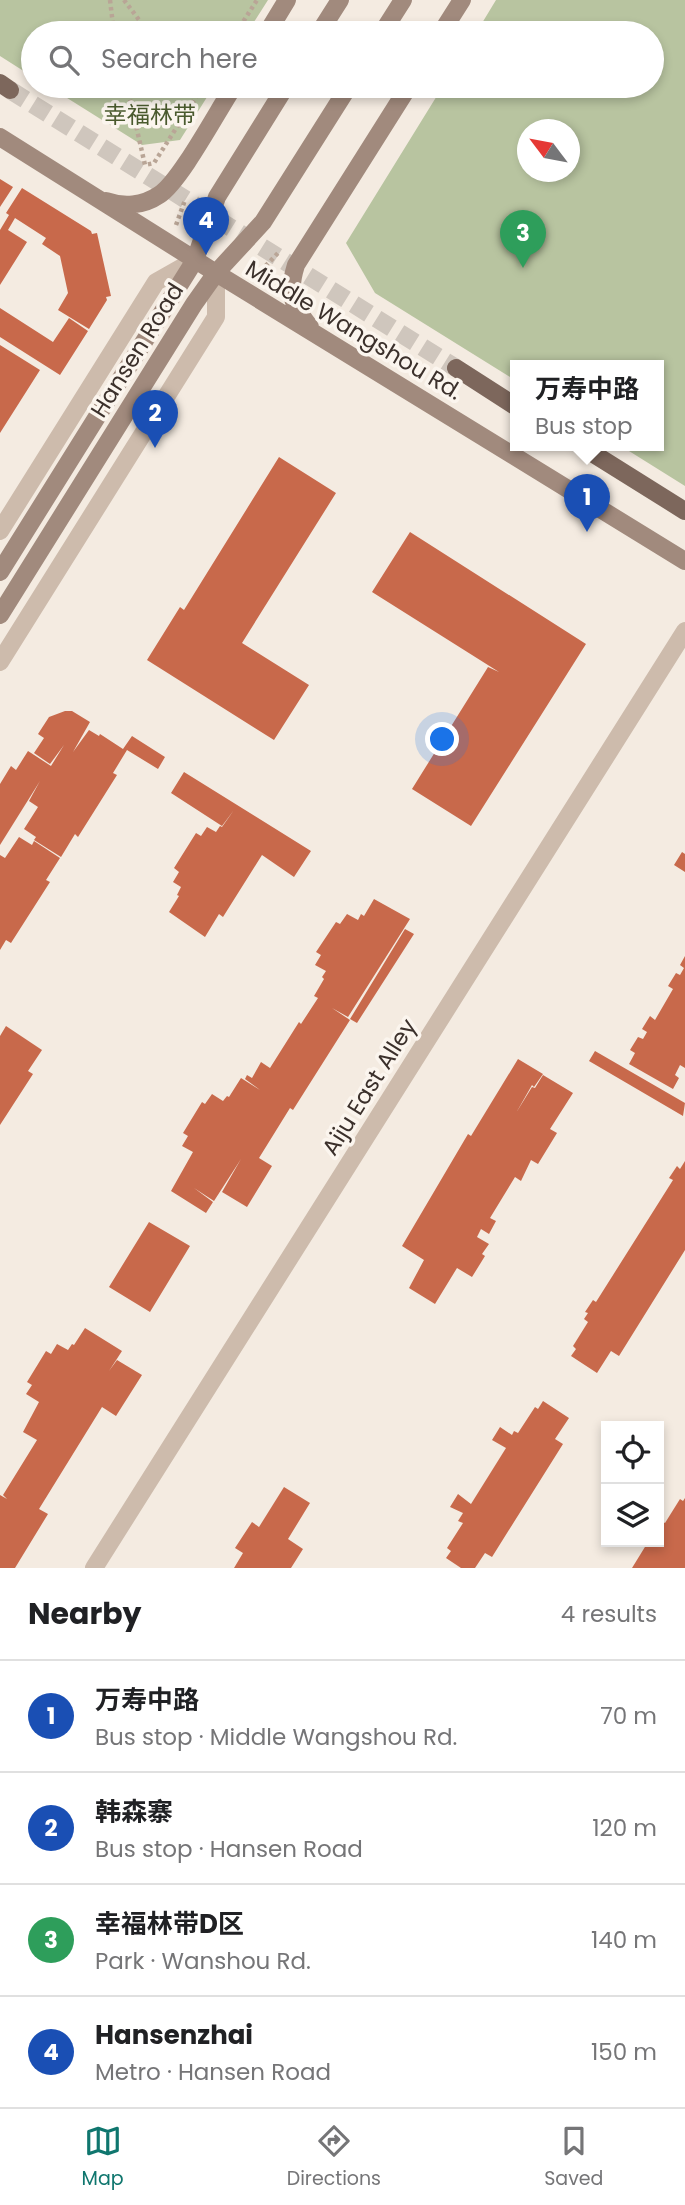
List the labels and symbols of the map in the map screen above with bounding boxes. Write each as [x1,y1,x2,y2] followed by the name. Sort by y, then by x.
[104,99,196,131] park label: 幸福林带
[517,119,580,182] north arrow
[183,197,229,255] pin: 4
[500,210,546,268] pin: 3
[240,253,468,407] street label: Middle Wangshou Rd.
[83,277,191,423] street label: Hansen Road
[132,390,178,448] pin: 2
[564,474,610,532] pin: 1
[425,722,459,756] your location
[314,1012,424,1161] street label: Aiju East Alley

